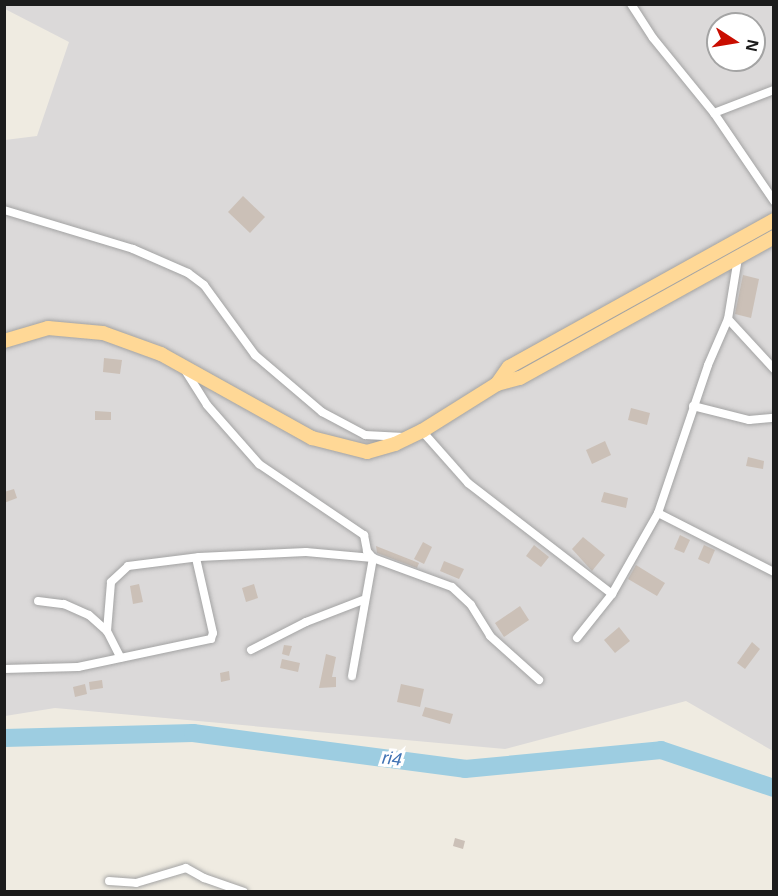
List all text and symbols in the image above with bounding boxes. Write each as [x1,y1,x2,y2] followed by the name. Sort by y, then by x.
[706,12,766,72] north arrow
[743,38,762,53] text: N
[381,747,403,771] water label: ri4

